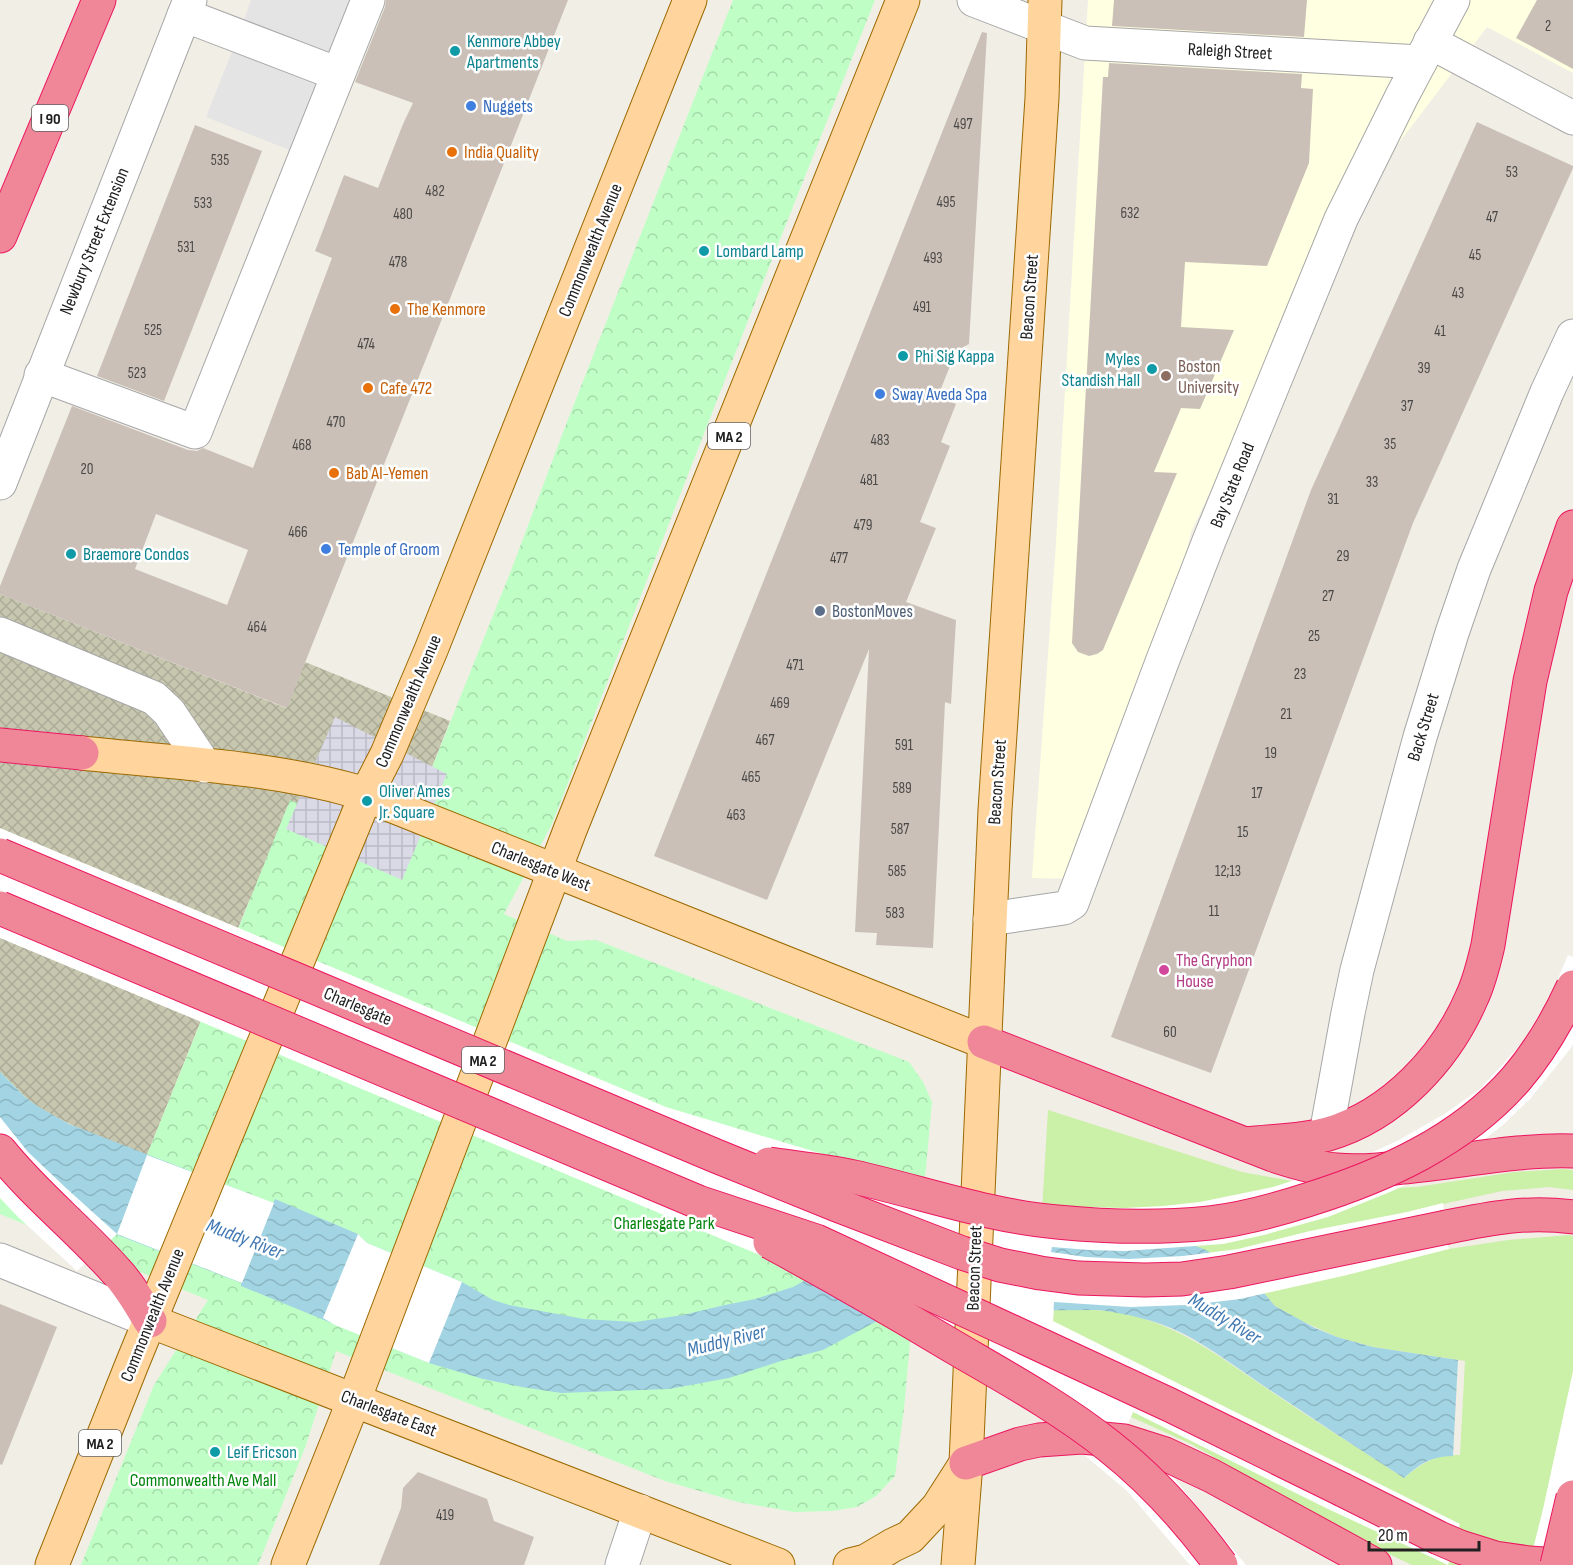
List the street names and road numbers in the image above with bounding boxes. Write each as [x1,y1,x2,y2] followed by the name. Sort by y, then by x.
[1187,39,1273,64] street label: Raleigh Street
[32,105,68,131] road number: I 90
[55,165,134,318] street label: Newbury Street Extension
[554,180,627,320] street label: Commonwealth Avenue
[1016,253,1043,340] street label: Beacon Street
[708,423,750,449] road number: MA 2
[1206,439,1259,531] street label: Bay State Road
[371,632,446,771] street label: Commonwealth Avenue
[1403,690,1444,764] street label: Back Street
[984,738,1011,825] street label: Beacon Street
[488,837,594,896] street label: Charlesgate West
[321,983,395,1030] street label: Charlesgate
[462,1047,504,1073] road number: MA 2
[963,1225,986,1311] street label: Beacon Street
[116,1245,189,1385] street label: Commonwealth Avenue
[338,1386,440,1442] street label: Charlesgate East
[79,1430,121,1456] road number: MA 2

